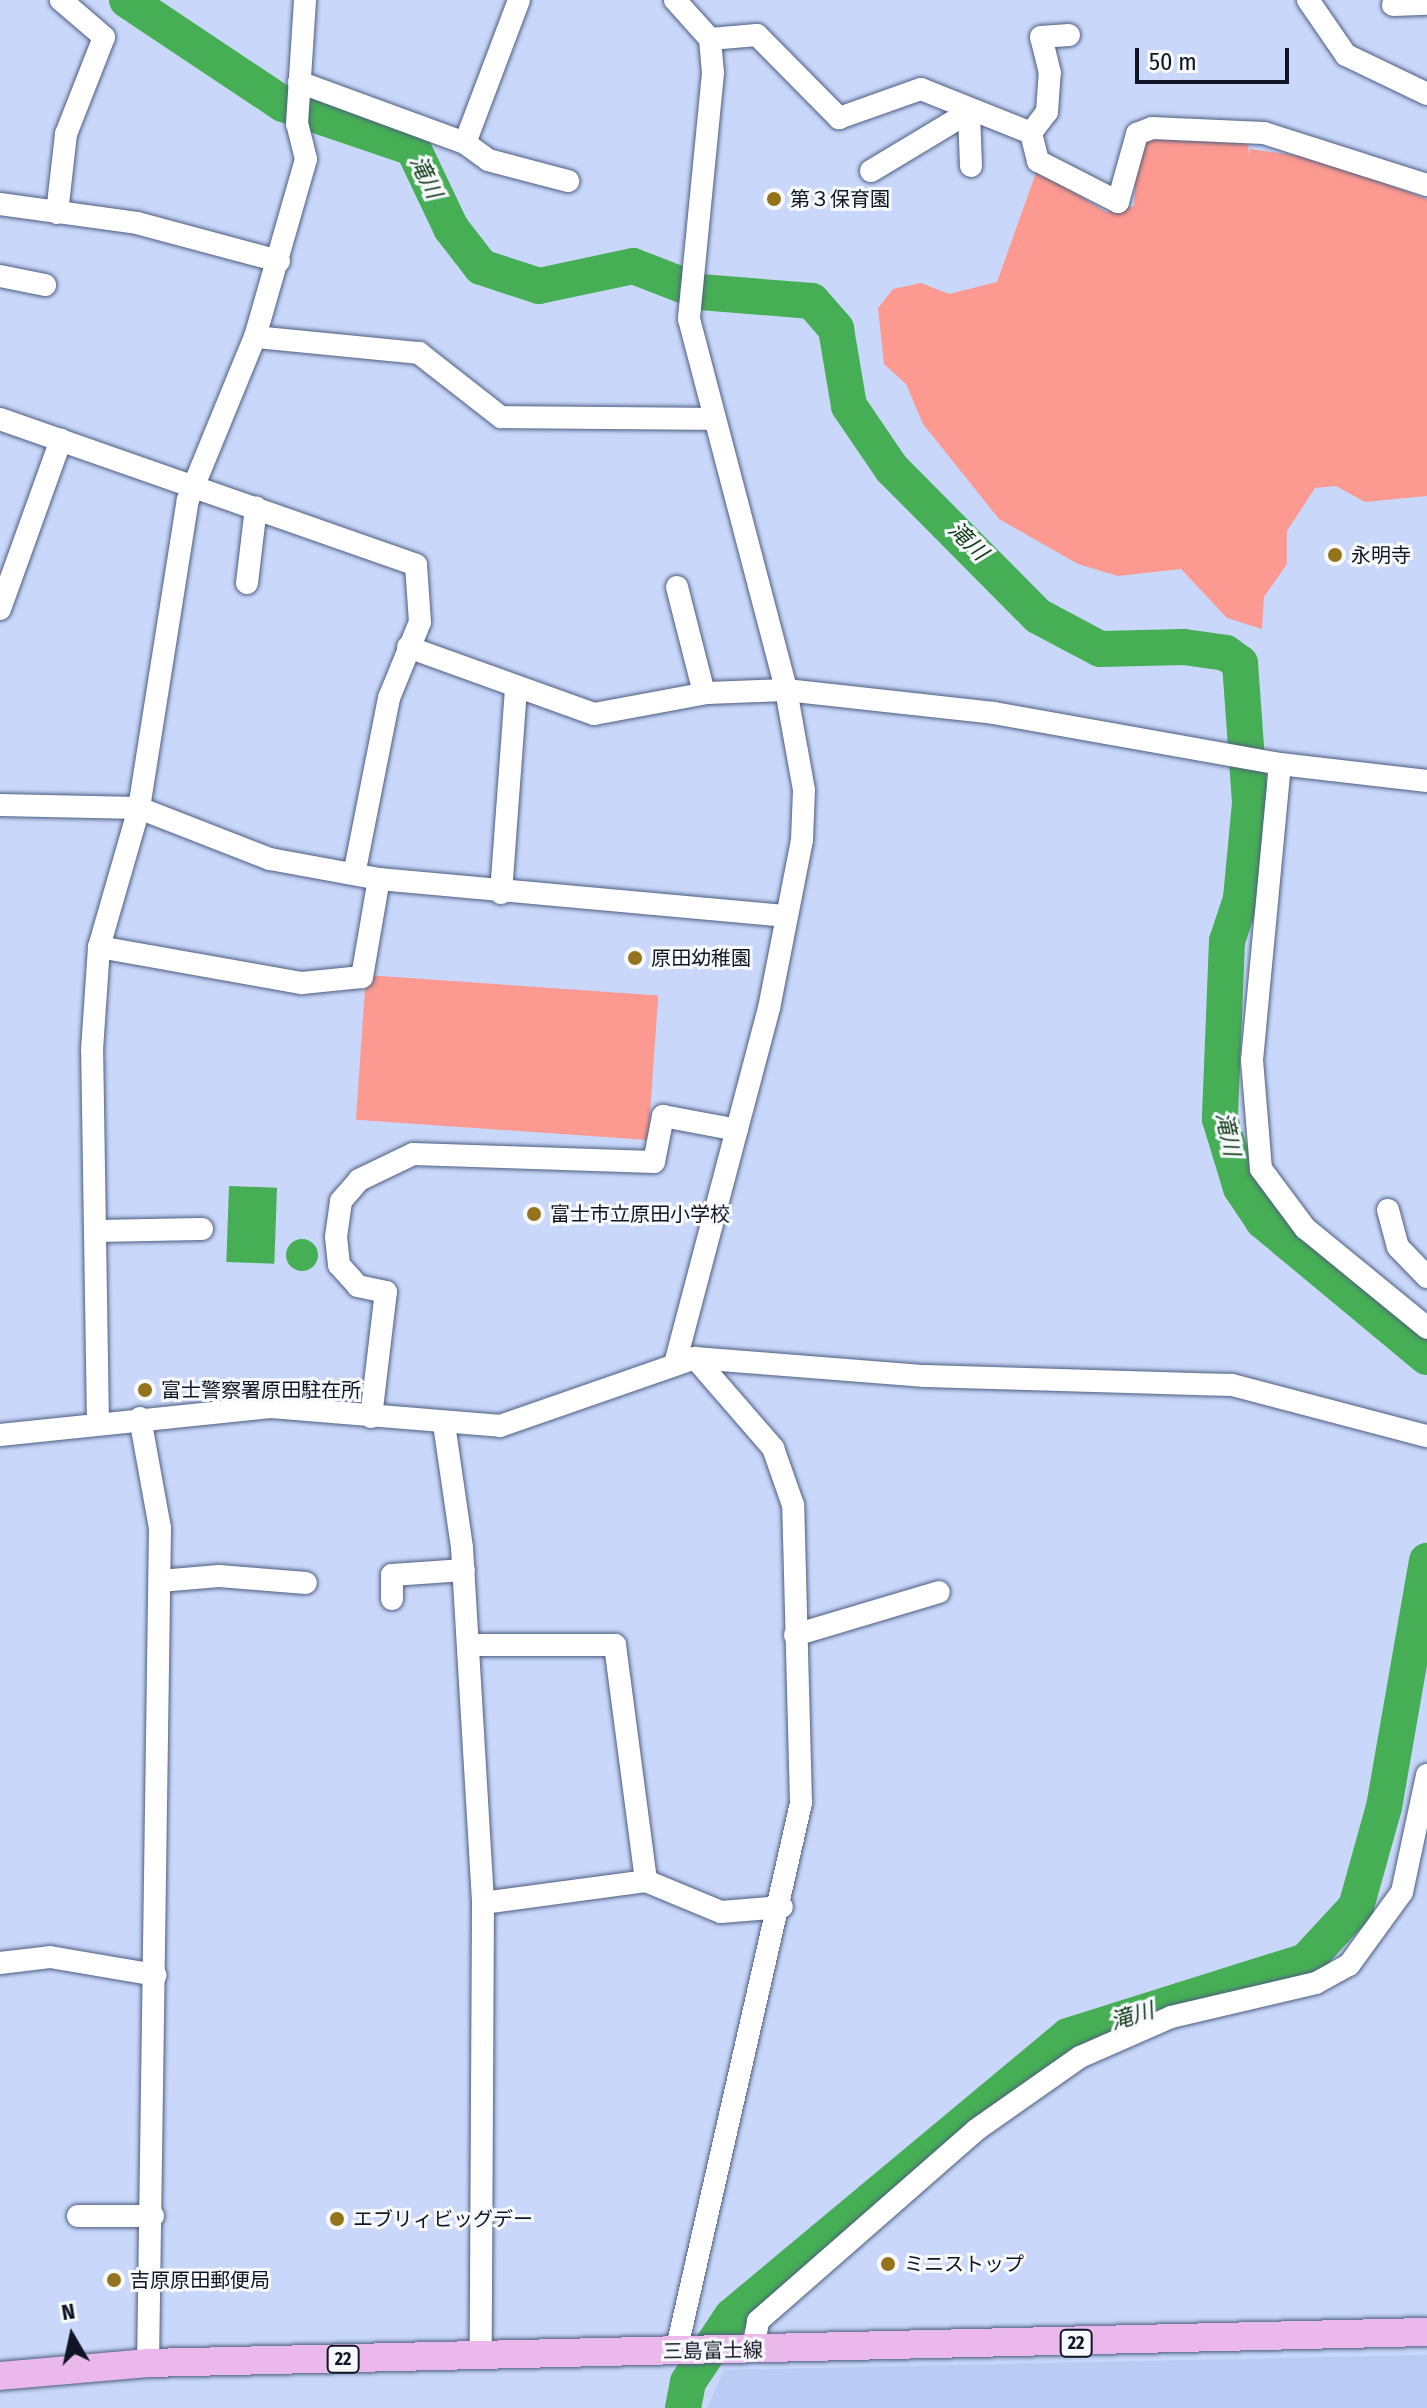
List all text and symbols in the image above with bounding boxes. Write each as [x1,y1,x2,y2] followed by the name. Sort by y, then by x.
[1139,32,1293,82] scale bar
[1149,48,1197,76] text: 50 m
[404,151,448,203] water label: 滝川
[790,187,890,211] place label: 第３保育園
[765,190,783,208] marker: 第３保育園
[943,516,993,566] water label: 滝川
[1351,543,1411,567] place label: 永明寺
[1326,546,1344,564] marker: 永明寺
[651,946,751,970] place label: 原田幼稚園
[626,949,644,967] marker: 原田幼稚園
[1211,1110,1245,1158] water label: 滝川
[550,1202,730,1226] place label: 富士市立原田小学校
[525,1205,543,1223] marker: 富士市立原田小学校
[161,1378,361,1402] place label: 富士警察署原田駐在所
[136,1381,154,1399] marker: 富士警察署原田駐在所
[1107,1997,1157,2035] water label: 滝川
[353,2207,533,2231] place label: エブリィビッグデー
[328,2210,346,2228] marker: エブリィビッグデー
[904,2252,1024,2276] place label: ミニストップ
[879,2255,897,2273] marker: ミニストップ
[130,2268,270,2292] place label: 吉原原田郵便局
[105,2271,123,2289] marker: 吉原原田郵便局
[32,2296,112,2376] north arrow
[60,2297,77,2326] text: N
[1058,2329,1094,2357] road number: 22
[663,2338,763,2364] street label: 三島富士線
[325,2345,361,2373] road number: 22

